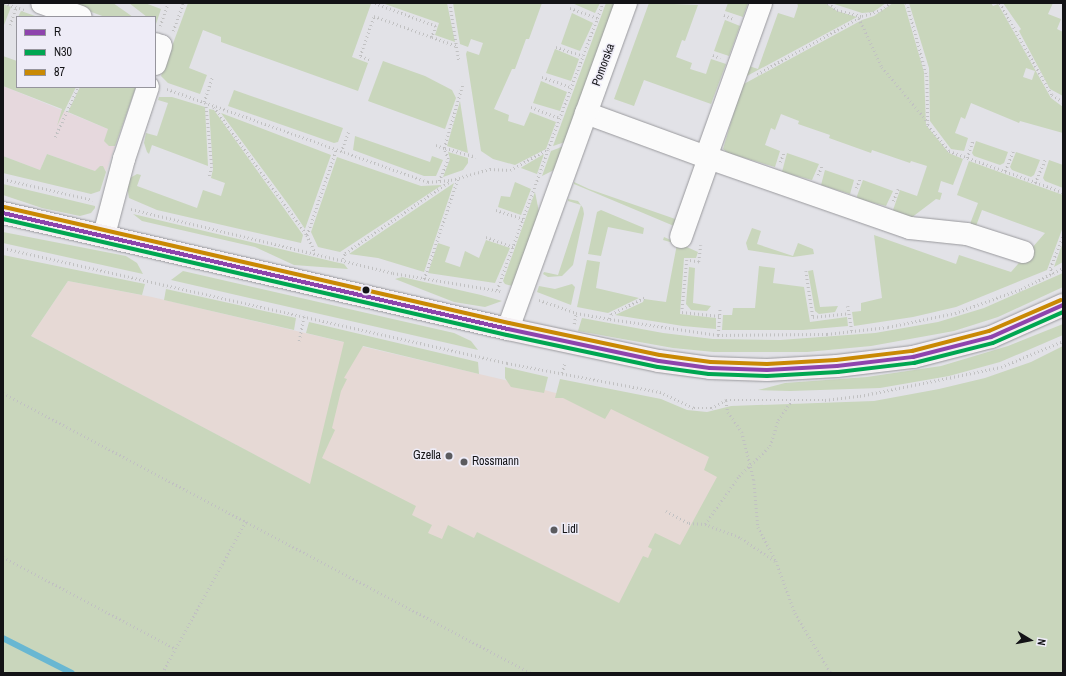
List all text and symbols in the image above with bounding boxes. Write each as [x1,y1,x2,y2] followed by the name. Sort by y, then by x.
[16,16,156,88] legend
[54,24,61,40] text: R
[590,42,618,88] street label: Pomorska
[54,44,72,60] text: N30
[54,64,65,80] text: 87
[361,285,371,295] unlabelled marker
[413,449,441,463] place label: Gzella
[444,451,454,461] marker: Gzella
[472,455,519,469] place label: Rossmann
[459,457,469,467] marker: Rossmann
[562,523,578,537] place label: Lidl
[549,525,559,535] marker: Lidl
[1010,620,1050,660] north arrow
[1034,638,1049,646] text: N

